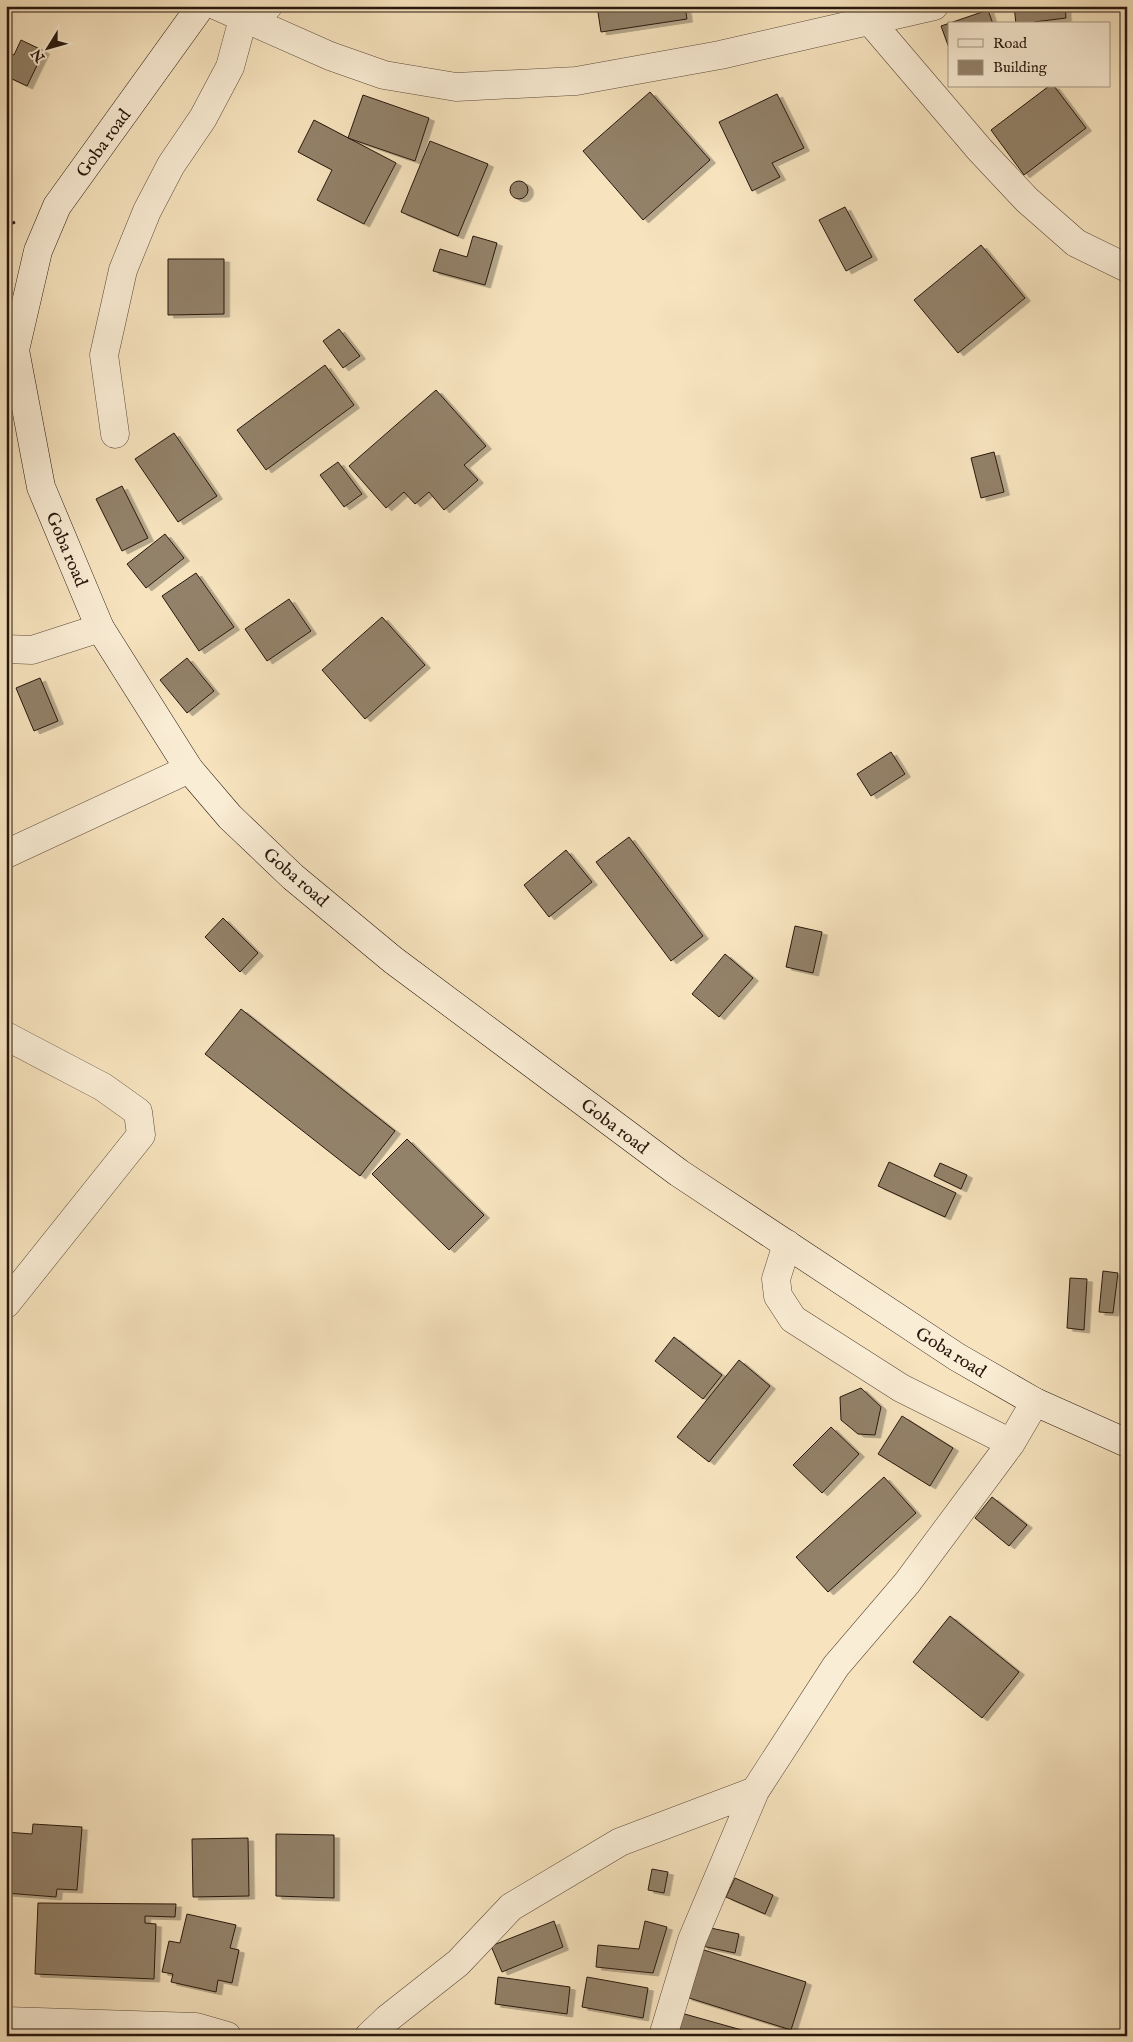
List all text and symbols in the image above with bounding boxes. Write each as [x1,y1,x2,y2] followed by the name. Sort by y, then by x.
[22,22,72,72] north arrow
[948,22,1110,88] legend
[993,34,1028,53] text: Road
[28,45,50,66] text: N
[993,58,1048,77] text: Building
[72,105,137,183] street label: Goba road
[40,509,92,591] street label: Goba road
[258,844,333,913] street label: Goba road
[576,1094,653,1160] street label: Goba road
[911,1323,990,1384] street label: Goba road

